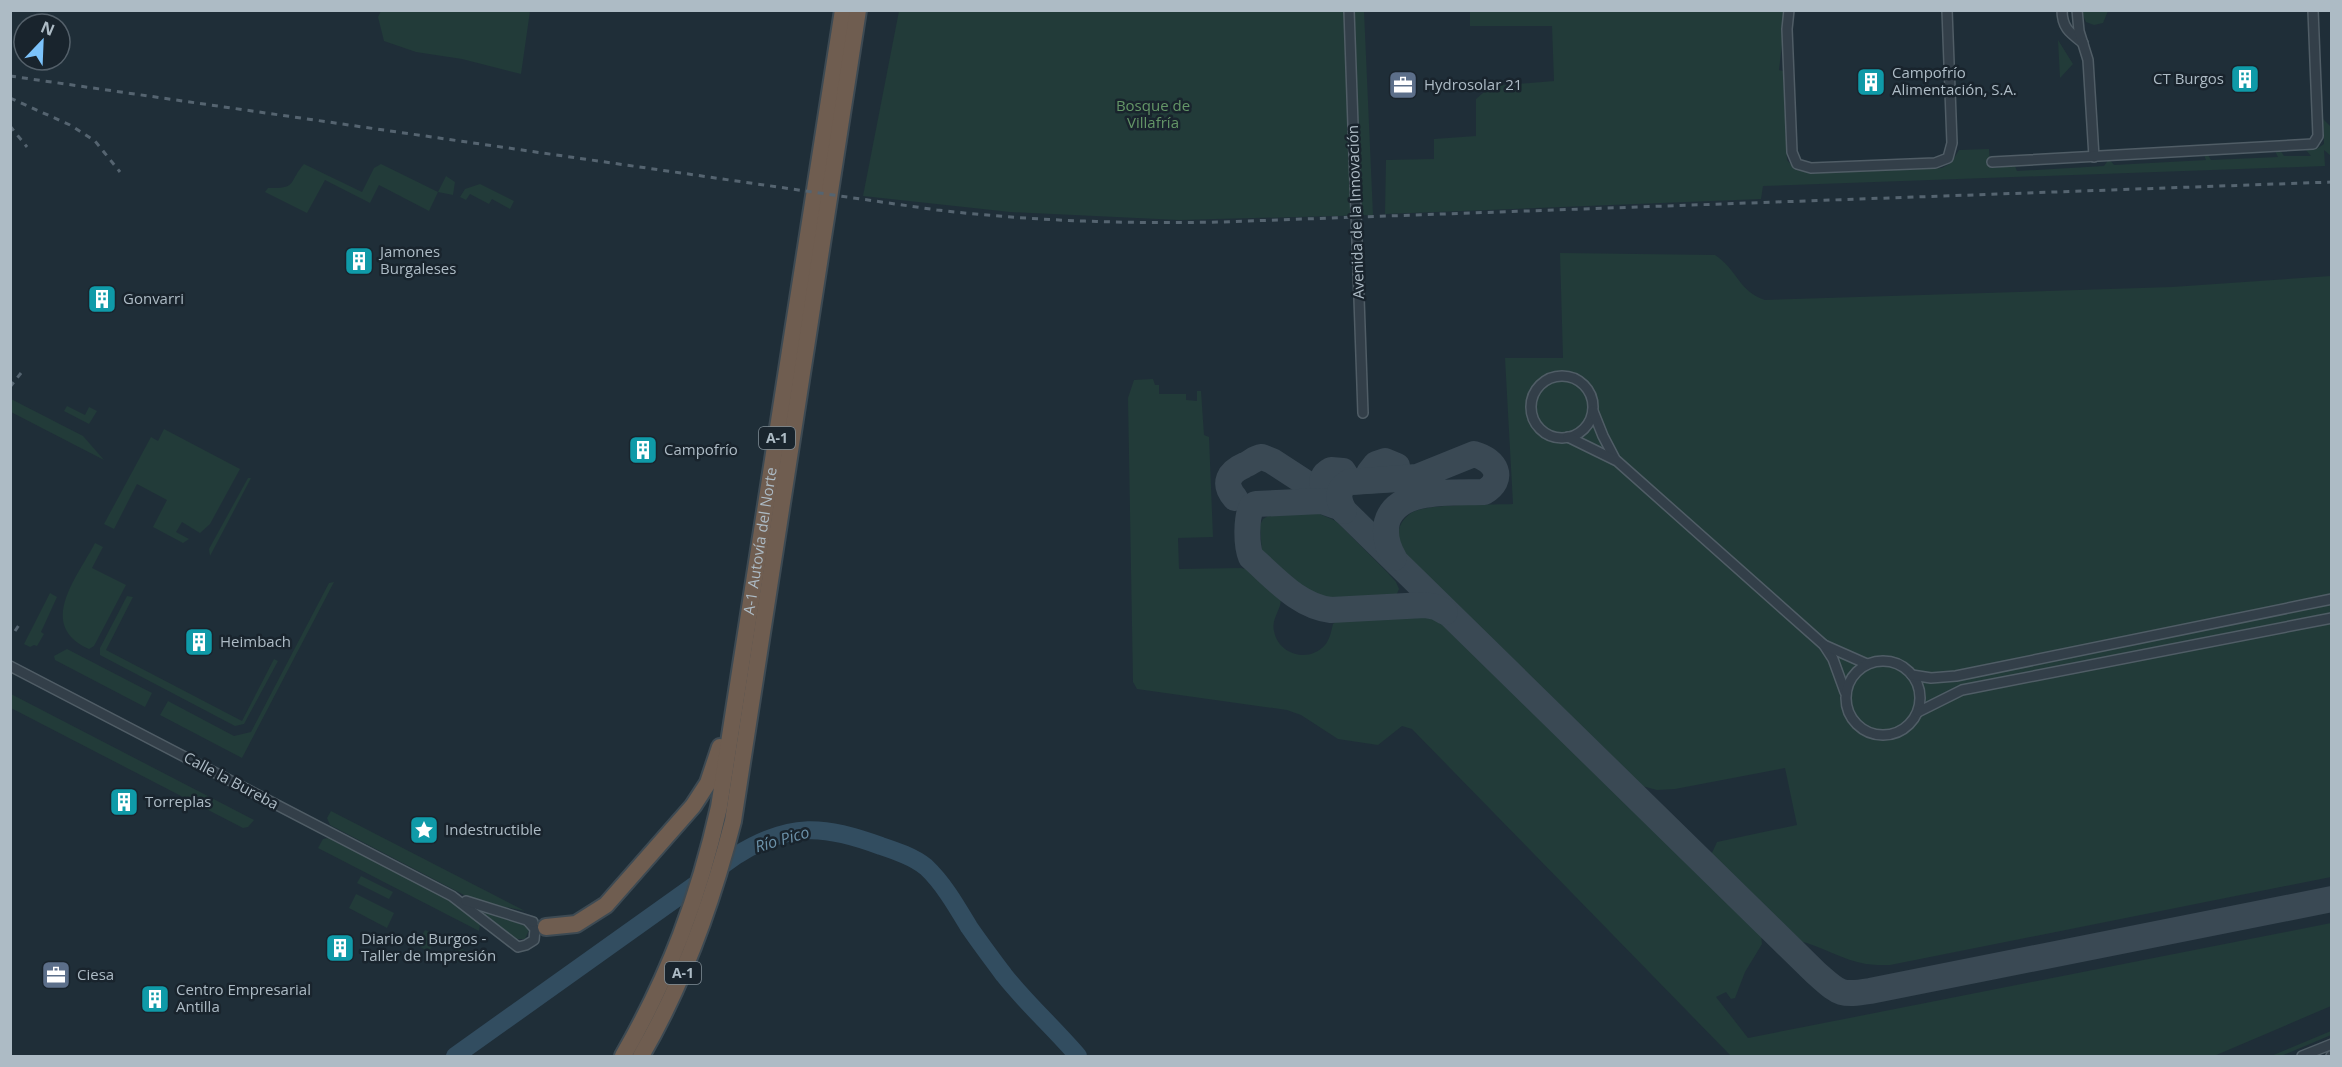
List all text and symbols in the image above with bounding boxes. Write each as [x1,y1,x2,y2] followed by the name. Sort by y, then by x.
[12,12,72,72] north arrow
[38,16,58,41] text: N
[1892,62,2017,99] place label: Campofrío Alimentación, S.A.
[2229,63,2261,95] building icon: CT Burgos
[1855,66,1887,98] building icon: Campofrío Alimentación, S.A.
[2153,68,2224,88] place label: CT Burgos
[1387,69,1419,101] office icon: Hydrosolar 21
[1424,74,1522,94] place label: Hydrosolar 21
[1116,95,1190,132] park label: Bosque de Villafría
[1342,125,1368,299] street label: Avenida de la Innovación
[378,241,456,278] place label: Jamones Burgaleses
[343,245,375,277] building icon: Jamones Burgaleses
[86,283,118,315] building icon: Gonvarri
[123,288,184,308] place label: Gonvarri
[759,427,795,449] road number: A-1
[627,434,659,466] building icon: Campofrío
[664,439,738,459] place label: Campofrío
[738,466,781,616] street label: A-1 Autovía del Norte
[183,626,215,658] building icon: Heimbach
[220,631,291,651] place label: Heimbach
[181,747,282,814] street label: Calle la Bureba
[108,786,140,818] building icon: Torreplas
[145,791,211,811] place label: Torreplas
[408,814,440,846] place icon: Indestructible
[445,819,542,839] place label: Indestructible
[752,821,812,857] water label: Río Pico
[361,928,496,965] place label: Diario de Burgos - Taller de Impresión
[324,932,356,964] building icon: Diario de Burgos - Taller de Impresión
[40,959,72,991] office icon: Ciesa
[665,962,701,984] road number: A-1
[77,964,114,984] place label: Ciesa
[176,979,311,1016] place label: Centro Empresarial Antilla
[139,983,171,1015] building icon: Centro Empresarial Antilla

